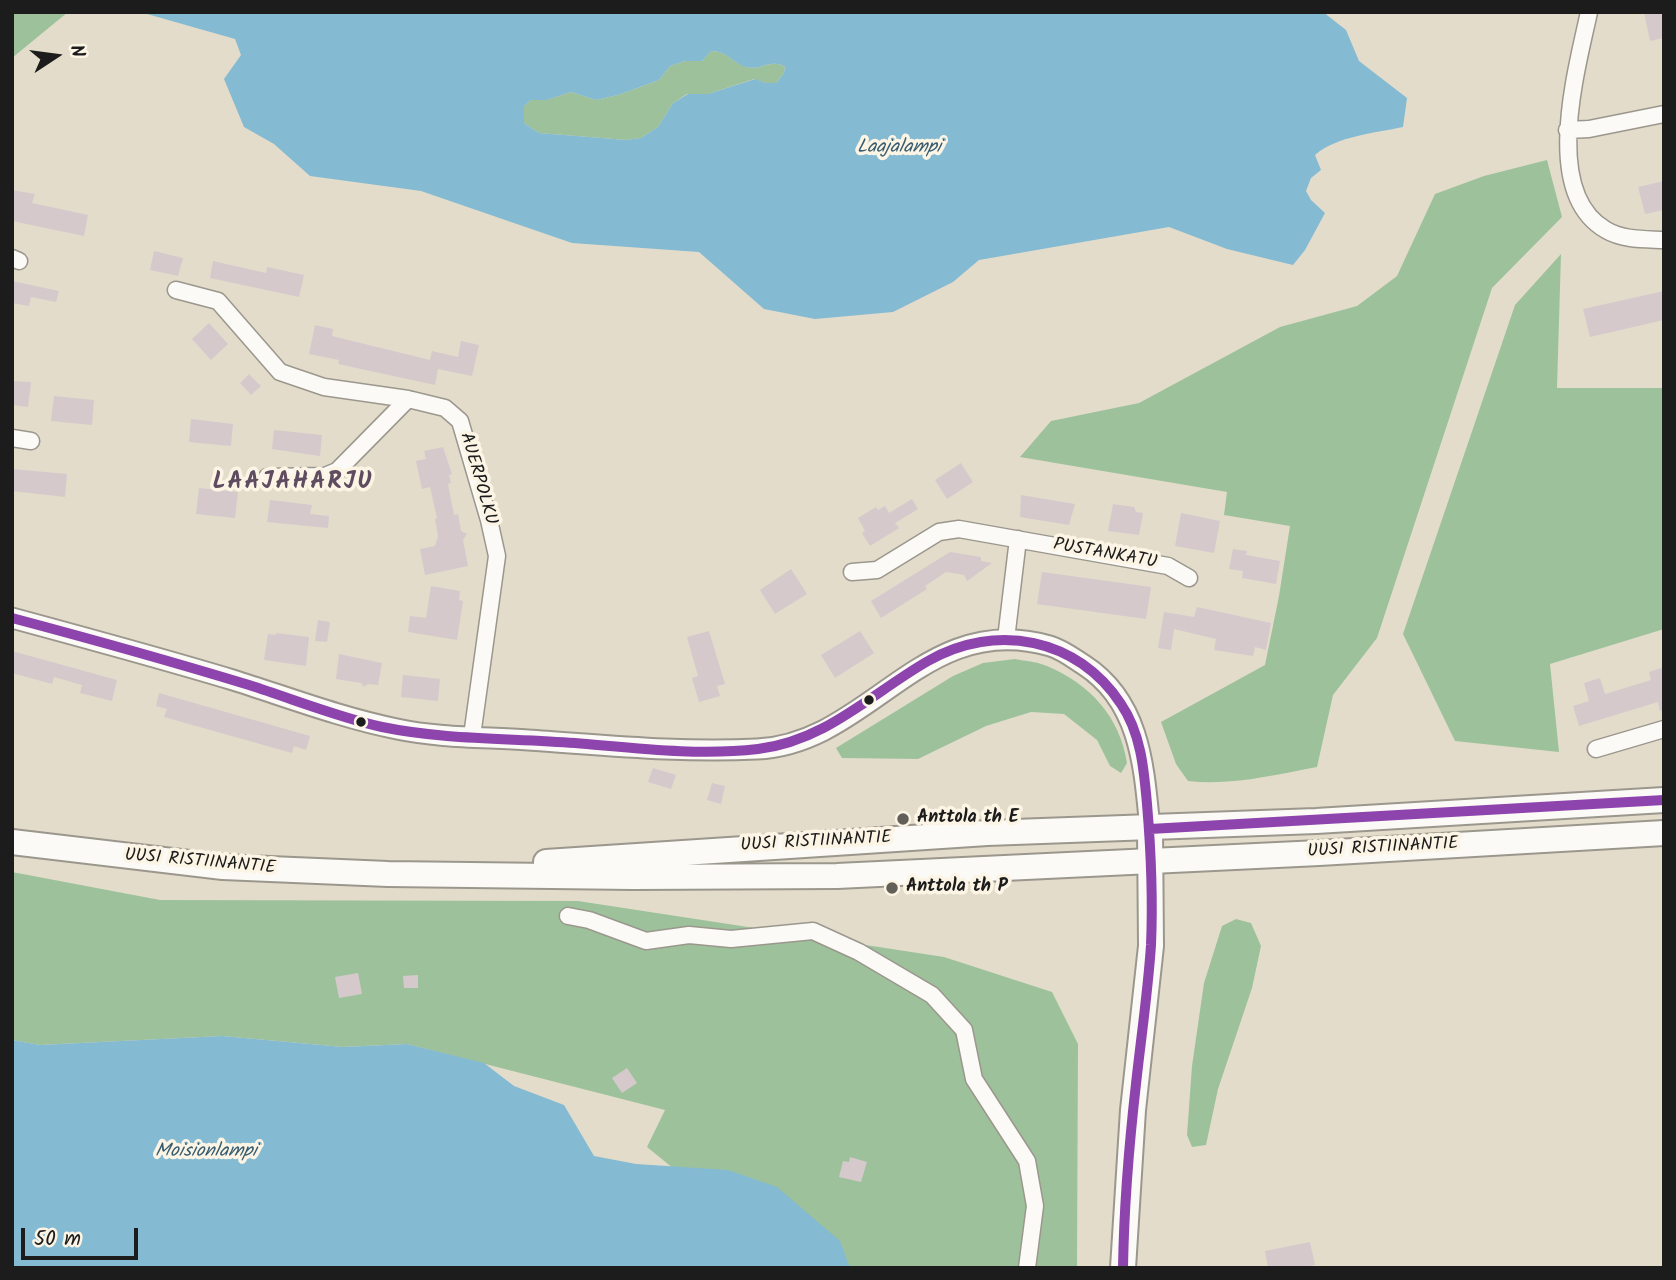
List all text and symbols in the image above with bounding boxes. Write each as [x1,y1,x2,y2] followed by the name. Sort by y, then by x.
[21,21,91,91] north arrow
[60,42,92,60] text: N
[857,138,941,160] water label: Laajalampi
[454,430,500,528] street label: AUERPOLKU
[214,470,372,498] district label: LAAJAHARJU
[1052,535,1158,575] street label: PUSTANKATU
[862,693,876,707] unlabelled marker
[354,715,368,729] unlabelled marker
[917,808,1019,830] place label: Anttola th E
[895,811,911,827] marker: Anttola th E
[740,828,892,858] street label: UUSI RISTIINANTIE
[1307,834,1459,864] street label: UUSI RISTIINANTIE
[124,846,276,880] street label: UUSI RISTIINANTIE
[906,877,1008,899] place label: Anttola th P
[884,880,900,896] marker: Anttola th P
[155,1142,257,1164] water label: Moisionlampi
[24,1214,142,1258] scale bar
[34,1223,81,1256] text: 50 m

